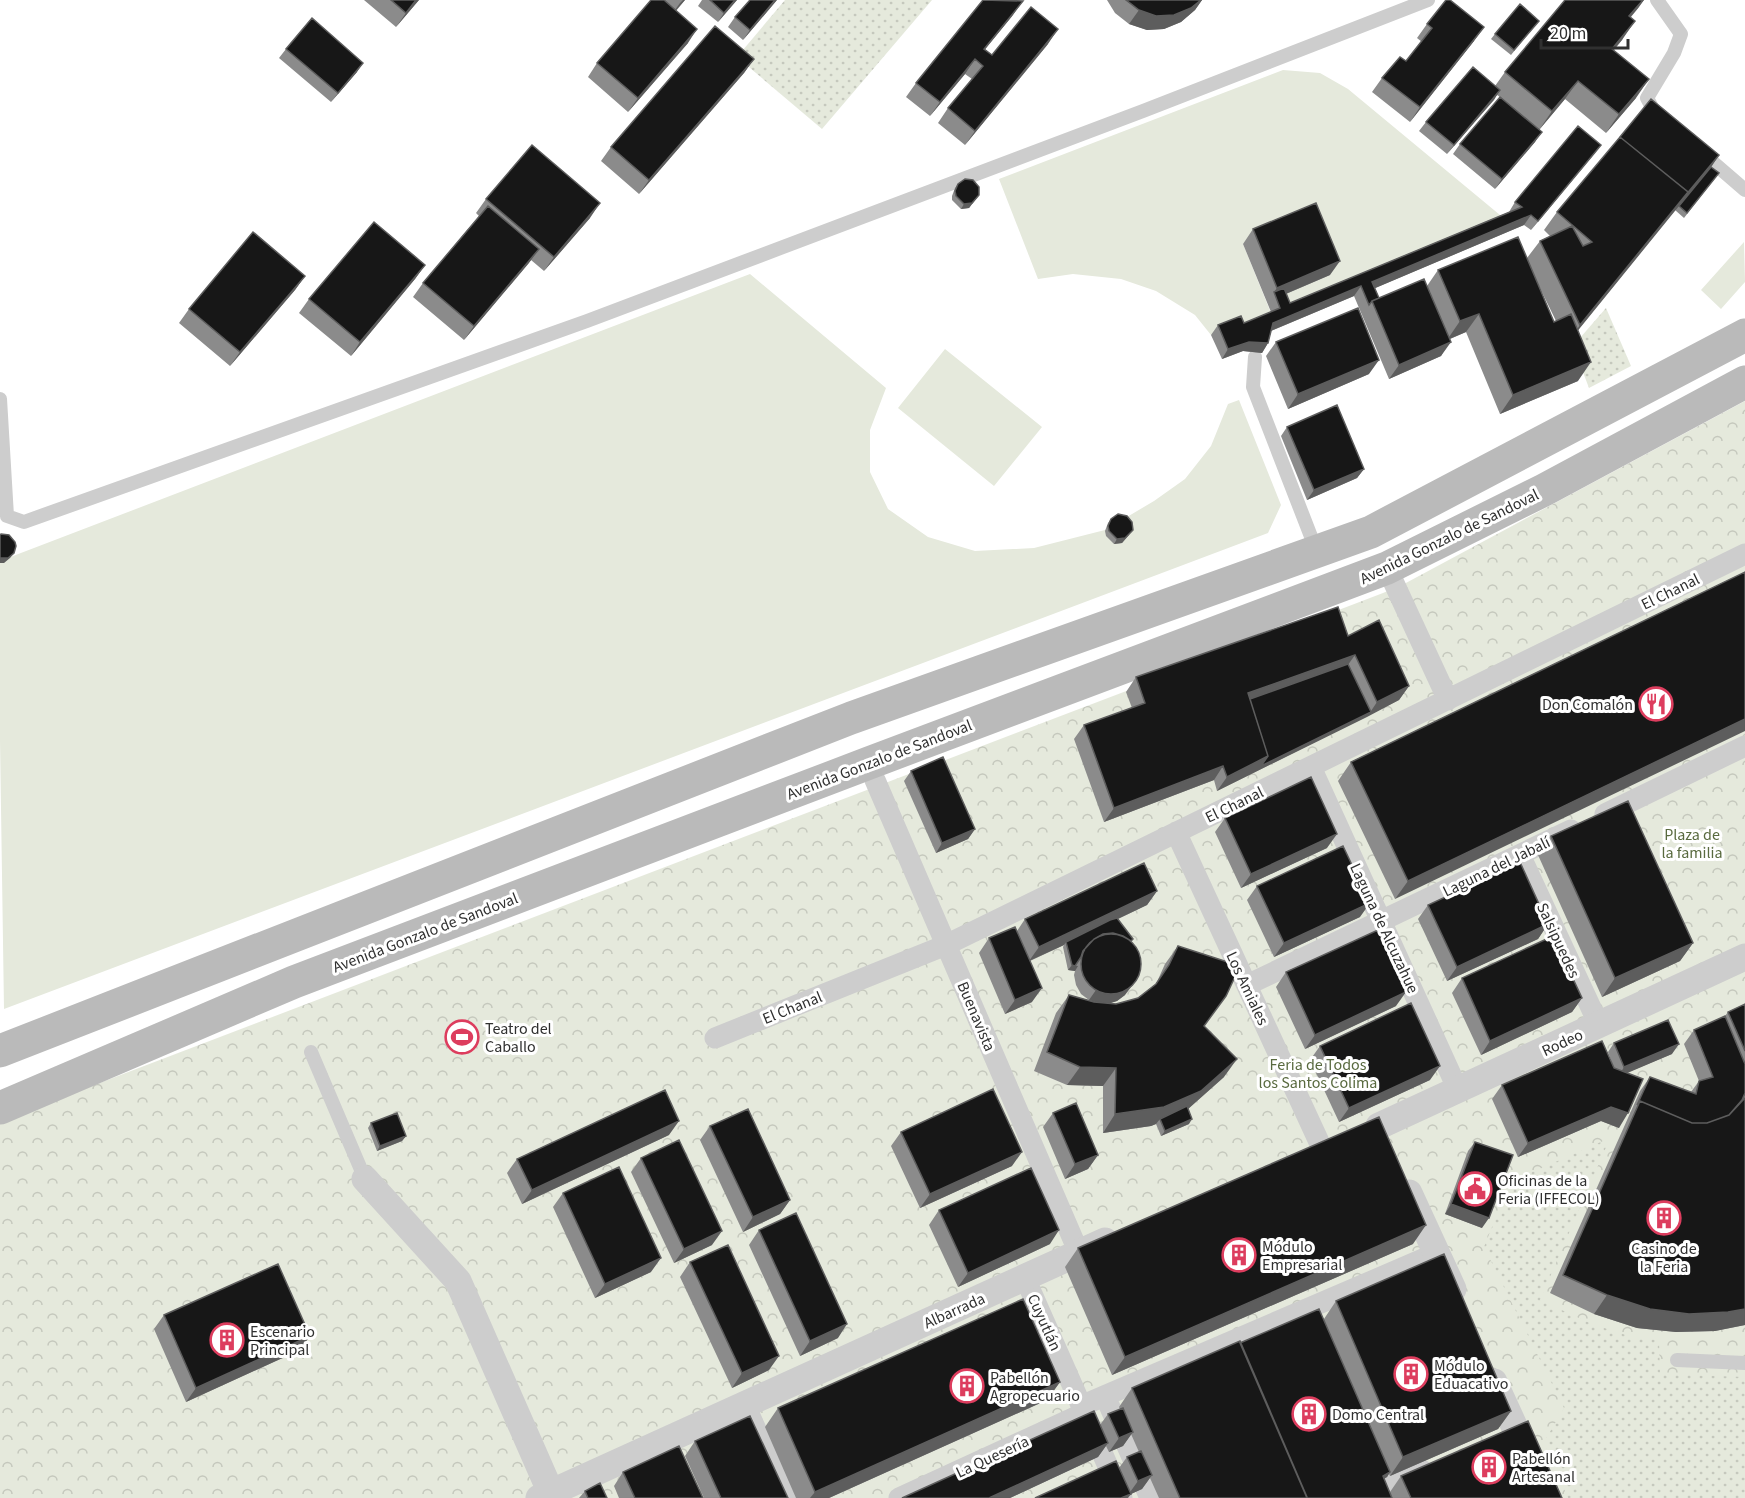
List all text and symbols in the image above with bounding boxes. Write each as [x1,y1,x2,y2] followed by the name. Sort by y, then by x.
[1541,12,1628,50] scale bar
[1550,21,1586,46] text: 20 m
[1356,484,1543,590] street label: Avenida Gonzalo de Sandoval
[1638,568,1703,615] street label: El Chanal
[1638,686,1674,722] restaurant icon: Don Comalón
[1542,694,1633,716] place label: Don Comalón
[784,714,975,805] street label: Avenida Gonzalo de Sandoval
[1202,781,1267,828] street label: El Chanal
[1661,824,1723,864] park label: Plaza de la familia
[1439,831,1555,902] street label: Laguna del Jabalí
[1344,860,1424,997] street label: Laguna de Alcuzahue
[330,887,521,978] street label: Avenida Gonzalo de Sandoval
[1531,899,1585,982] street label: Salsipuedes
[1220,948,1274,1029] street label: Los Amiales
[952,978,1001,1055] street label: Buenavista
[759,986,825,1030] street label: El Chanal
[485,1018,552,1058] place label: Teatro del Caballo
[444,1019,480,1055] sports icon: Teatro del Caballo
[1538,1024,1587,1062] street label: Rodeo
[1259,1054,1377,1094] park label: Feria de Todos los Santos Colima
[1498,1170,1600,1210] place label: Oficinas de la Feria (IFFECOL)
[1457,1171,1493,1207] public building icon: Oficinas de la Feria (IFFECOL)
[1646,1200,1682,1236] building icon: Casino de la Feria
[1262,1236,1342,1276] place label: Módulo Empresarial
[1221,1237,1257,1273] building icon: Módulo Empresarial
[1631,1238,1697,1278] place label: Casino de la Feria
[920,1288,989,1334] street label: Albarrada
[1022,1290,1066,1354] street label: Cuyutlán
[250,1321,315,1361] place label: Escenario Principal
[209,1322,245,1358] building icon: Escenario Principal
[1434,1355,1508,1395] place label: Módulo Eduacativo
[1393,1356,1429,1392] building icon: Módulo Eduacativo
[990,1367,1080,1407] place label: Pabellón Agropecuario
[949,1368,985,1404] building icon: Pabellón Agropecuario
[1291,1396,1327,1432] building icon: Domo Central
[1332,1404,1424,1426] place label: Domo Central
[952,1430,1033,1483] street label: La Quesería
[1512,1448,1575,1488] place label: Pabellón Artesanal
[1471,1449,1507,1485] building icon: Pabellón Artesanal

